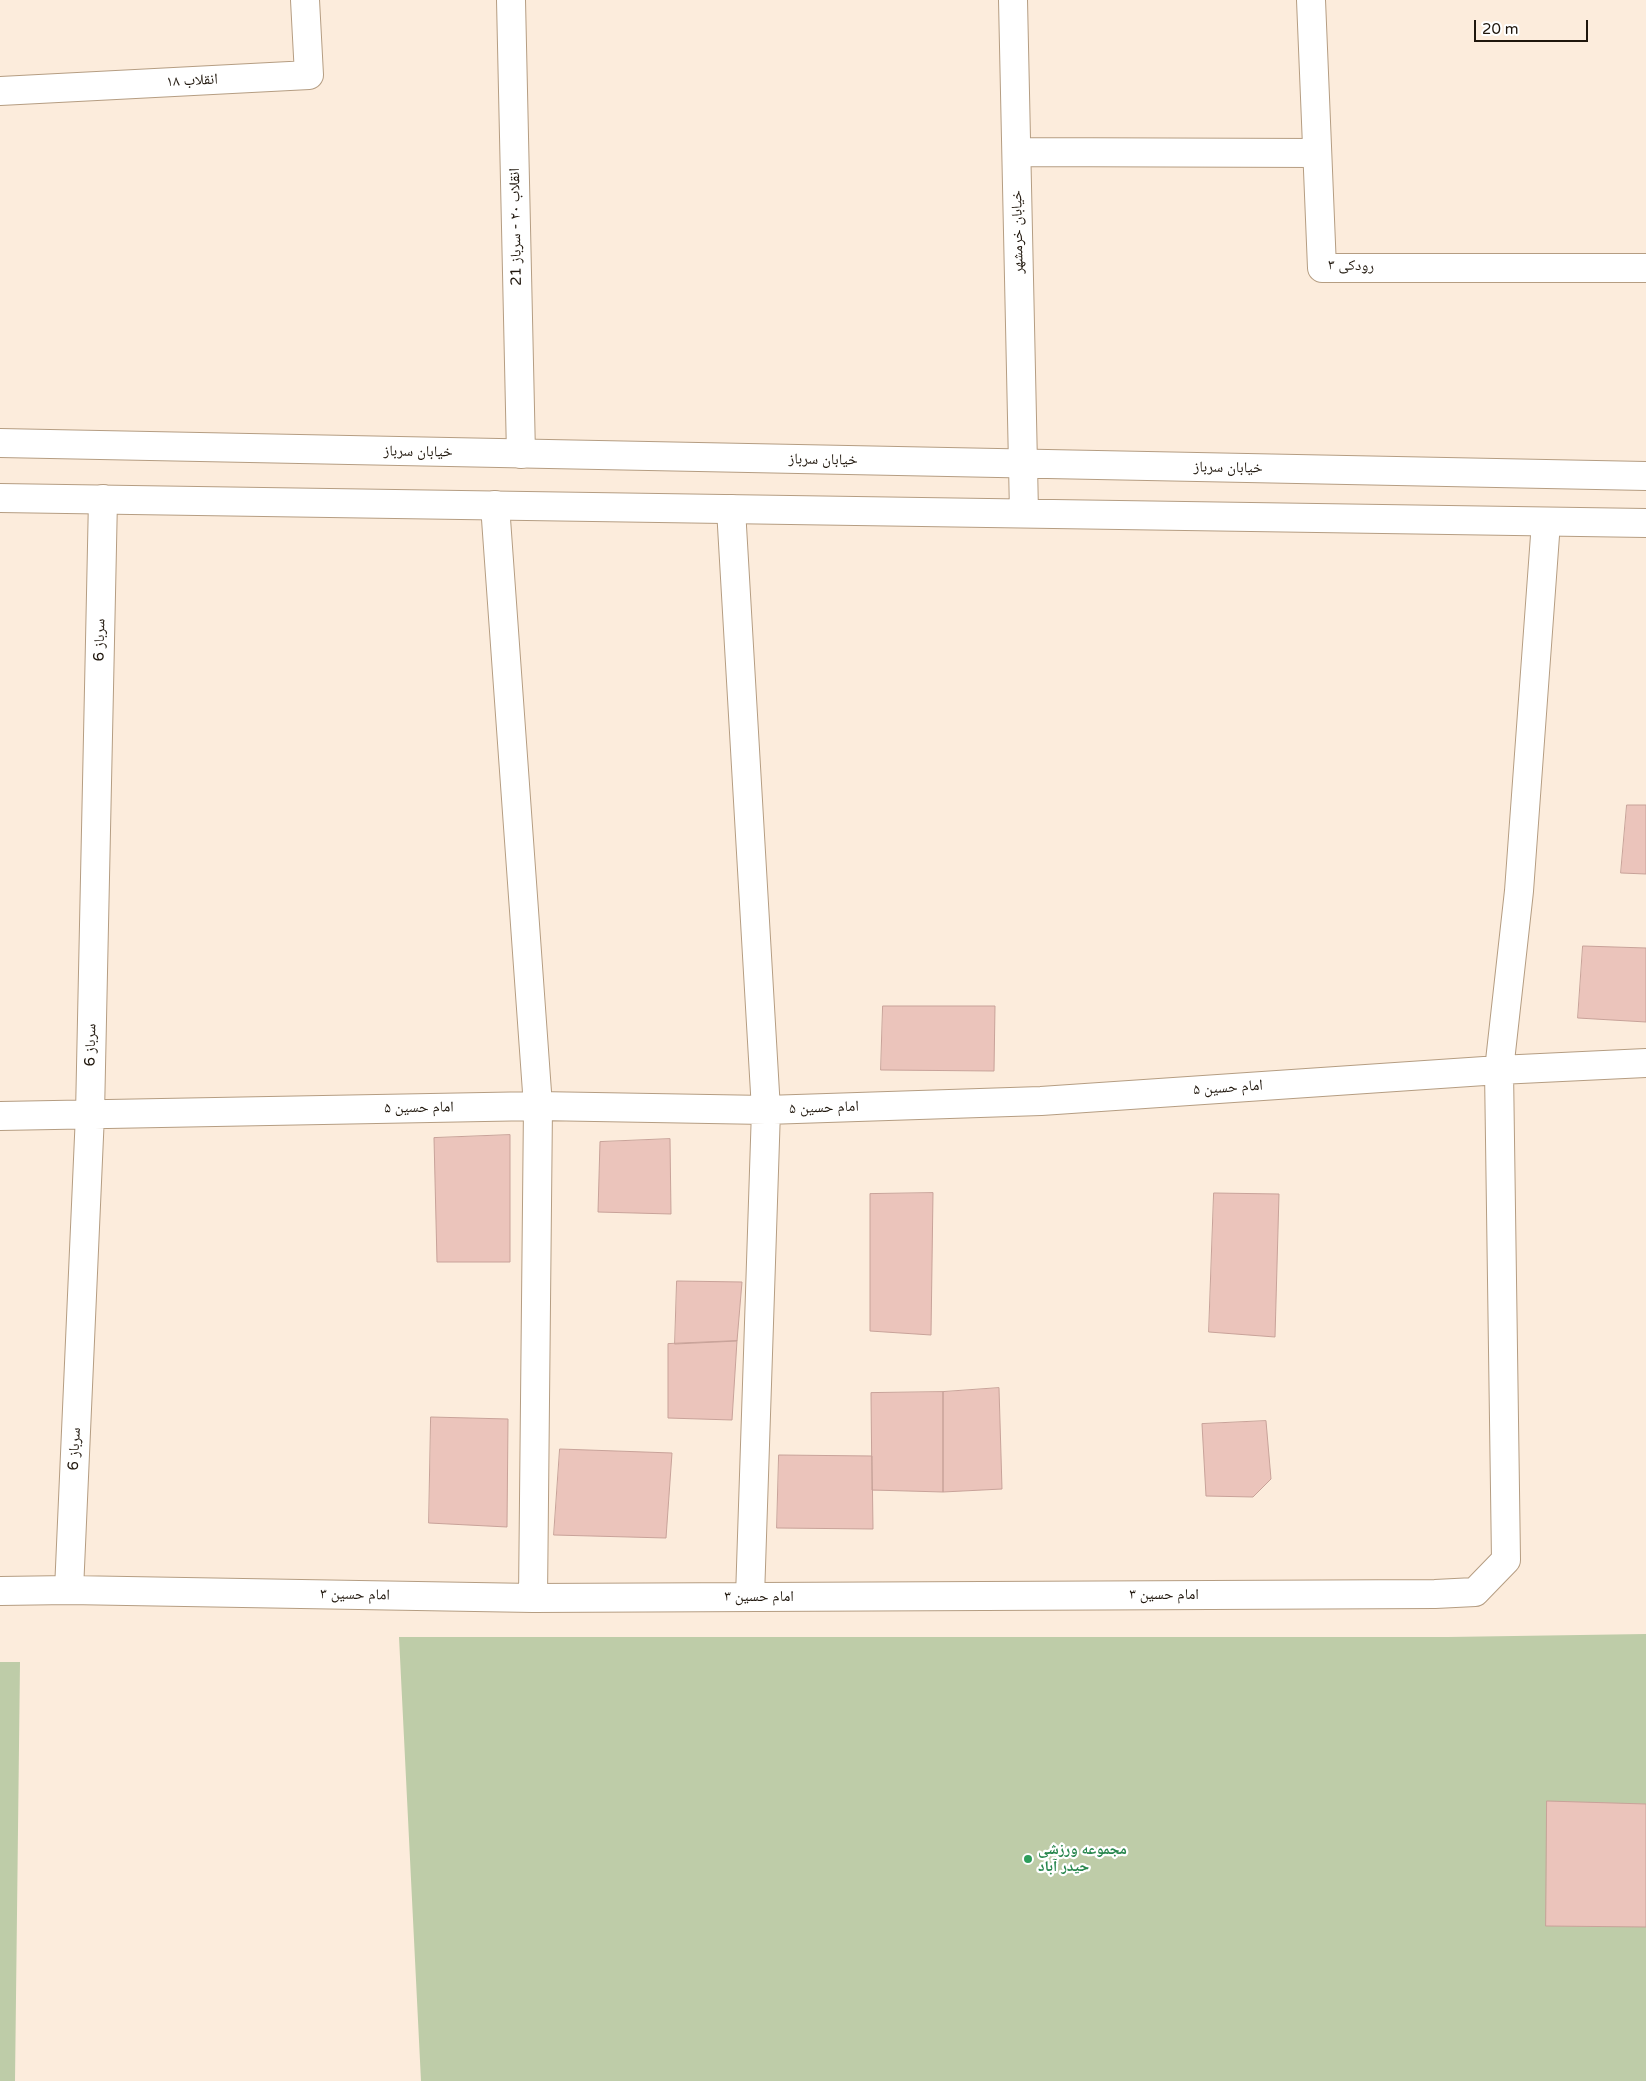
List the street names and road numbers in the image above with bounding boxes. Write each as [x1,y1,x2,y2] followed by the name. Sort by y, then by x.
[166,71,218,91] street label: انقلاب ۱۸
[506,168,526,286] street label: انقلاب ۲۰ - سرباز 21
[1008,190,1028,274] street label: خیابان خرمشهر
[1328,256,1374,276] street label: رودکی ۳
[383,442,453,462] street label: خیابان سرباز
[788,450,858,470] street label: خیابان سرباز
[1193,458,1263,478] street label: خیابان سرباز
[91,618,109,662] street label: سرباز 6
[82,1023,100,1067] street label: سرباز 6
[1193,1077,1263,1099] street label: امام حسین ۵
[384,1098,454,1118] street label: امام حسین ۵
[789,1098,859,1118] street label: امام حسین ۵
[65,1427,85,1471] street label: سرباز 6
[320,1585,390,1605] street label: امام حسین ۳
[1129,1586,1199,1604] street label: امام حسین ۳
[724,1588,794,1606] street label: امام حسین ۳

